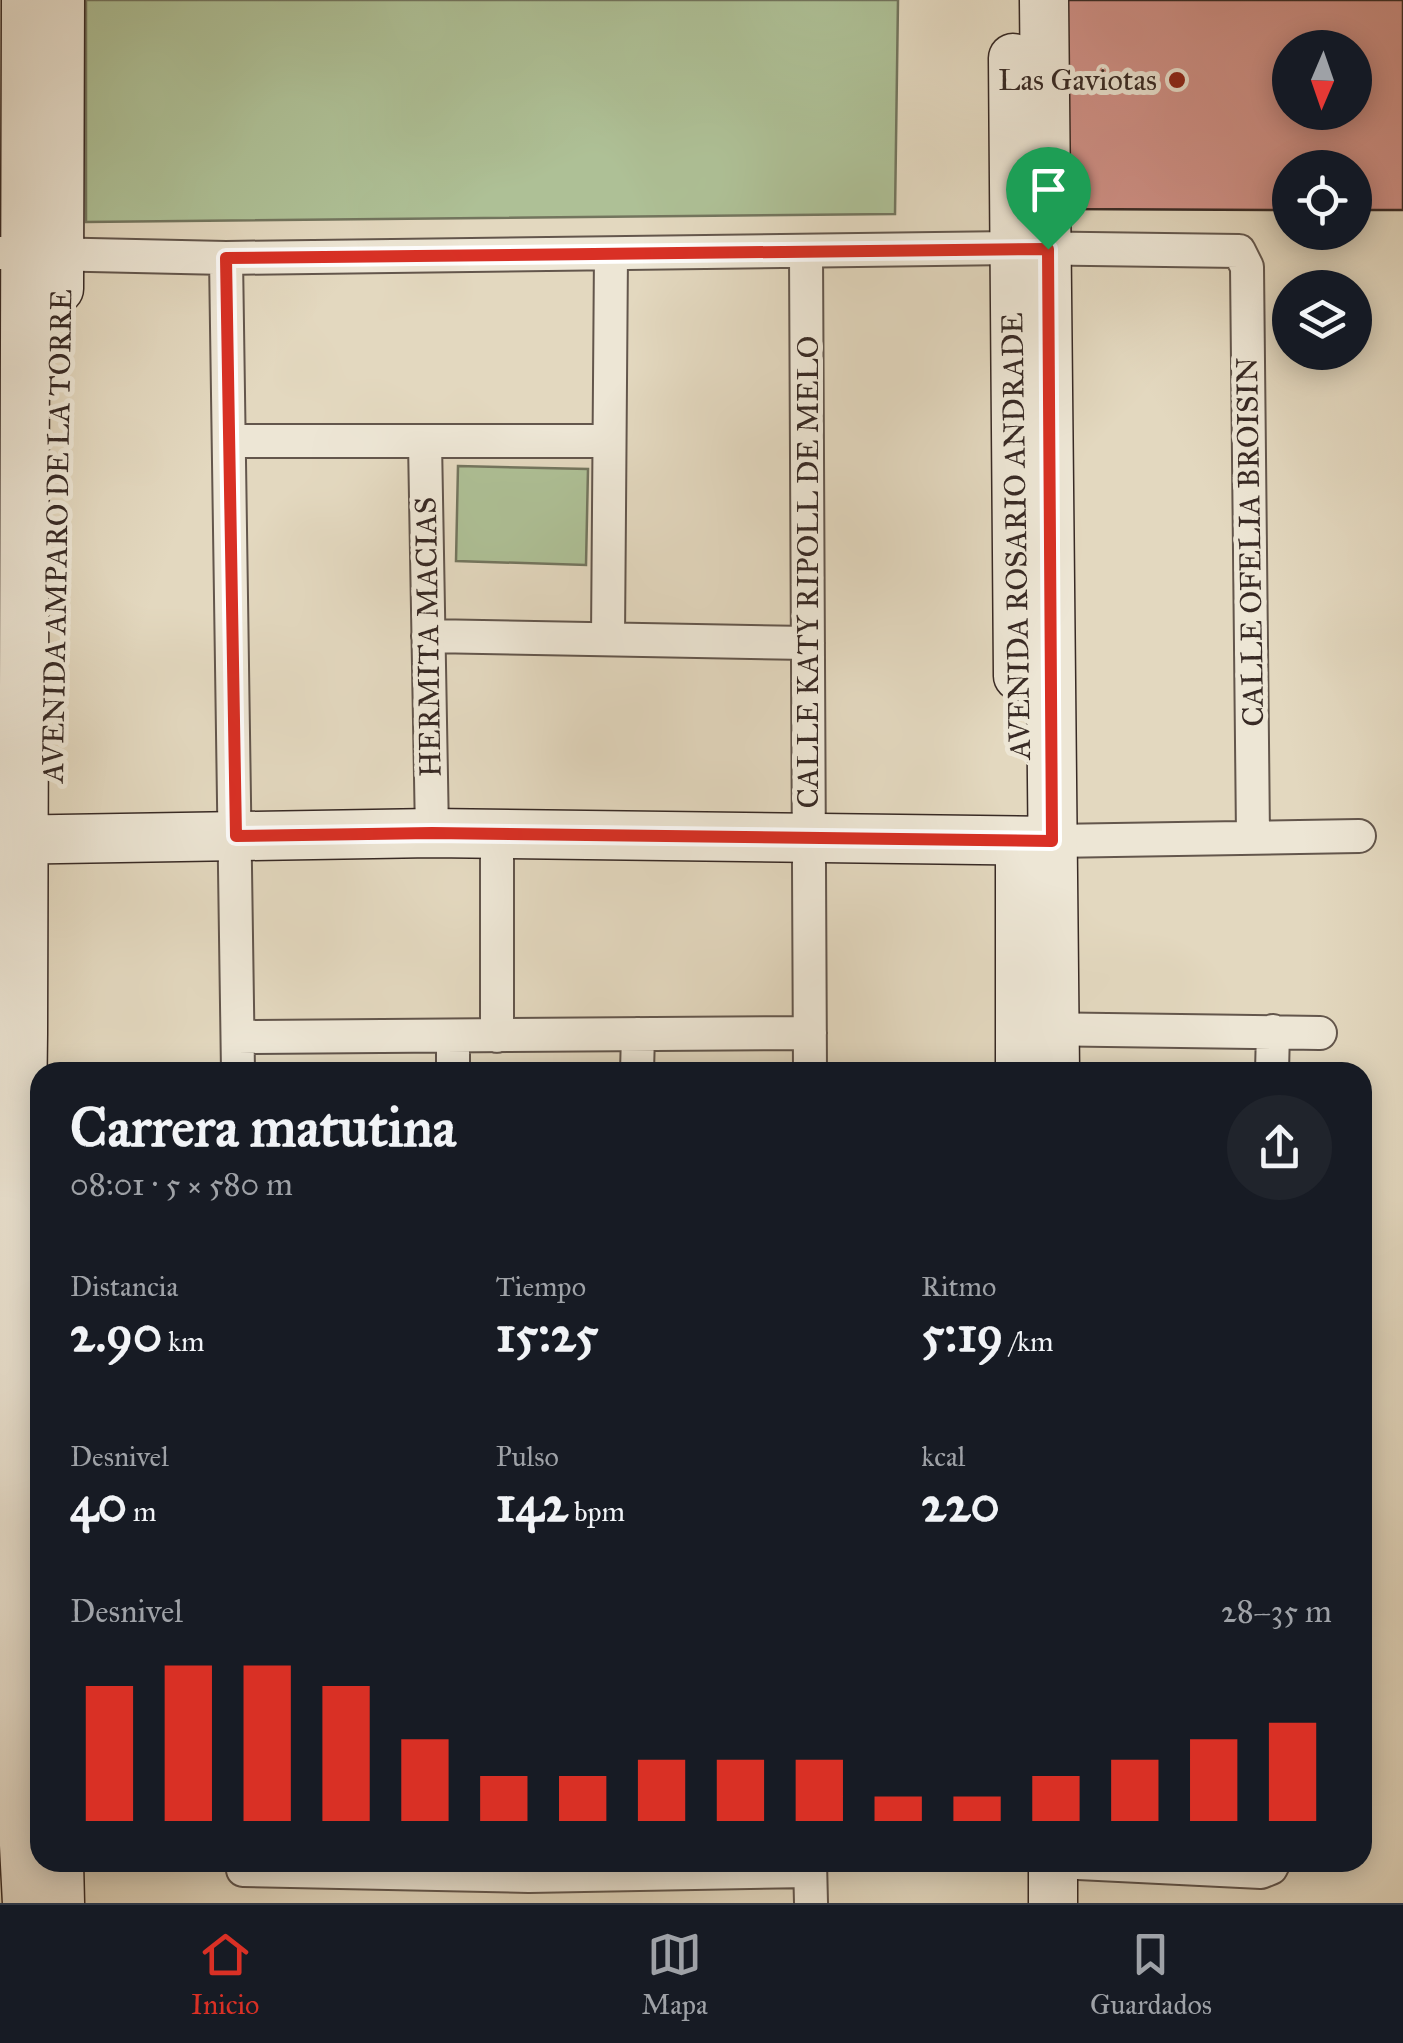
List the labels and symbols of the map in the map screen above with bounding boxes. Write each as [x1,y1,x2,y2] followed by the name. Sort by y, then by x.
[1272,30,1372,130] north arrow
[998,62,1157,98] place label: Las Gaviotas
[1166,69,1188,91] marker: Las Gaviotas
[1006,147,1091,250] pin
[35,289,79,785] street label: AVENIDA AMPARO DE LA TORRE
[994,312,1038,762] street label: AVENIDA ROSARIO ANDRADE
[790,336,826,808] street label: CALLE KATY RIPOLL DE MELO
[1229,357,1271,727] street label: CALLE OFELIA BROISIN
[408,497,448,777] street label: HERMITA MACIAS

